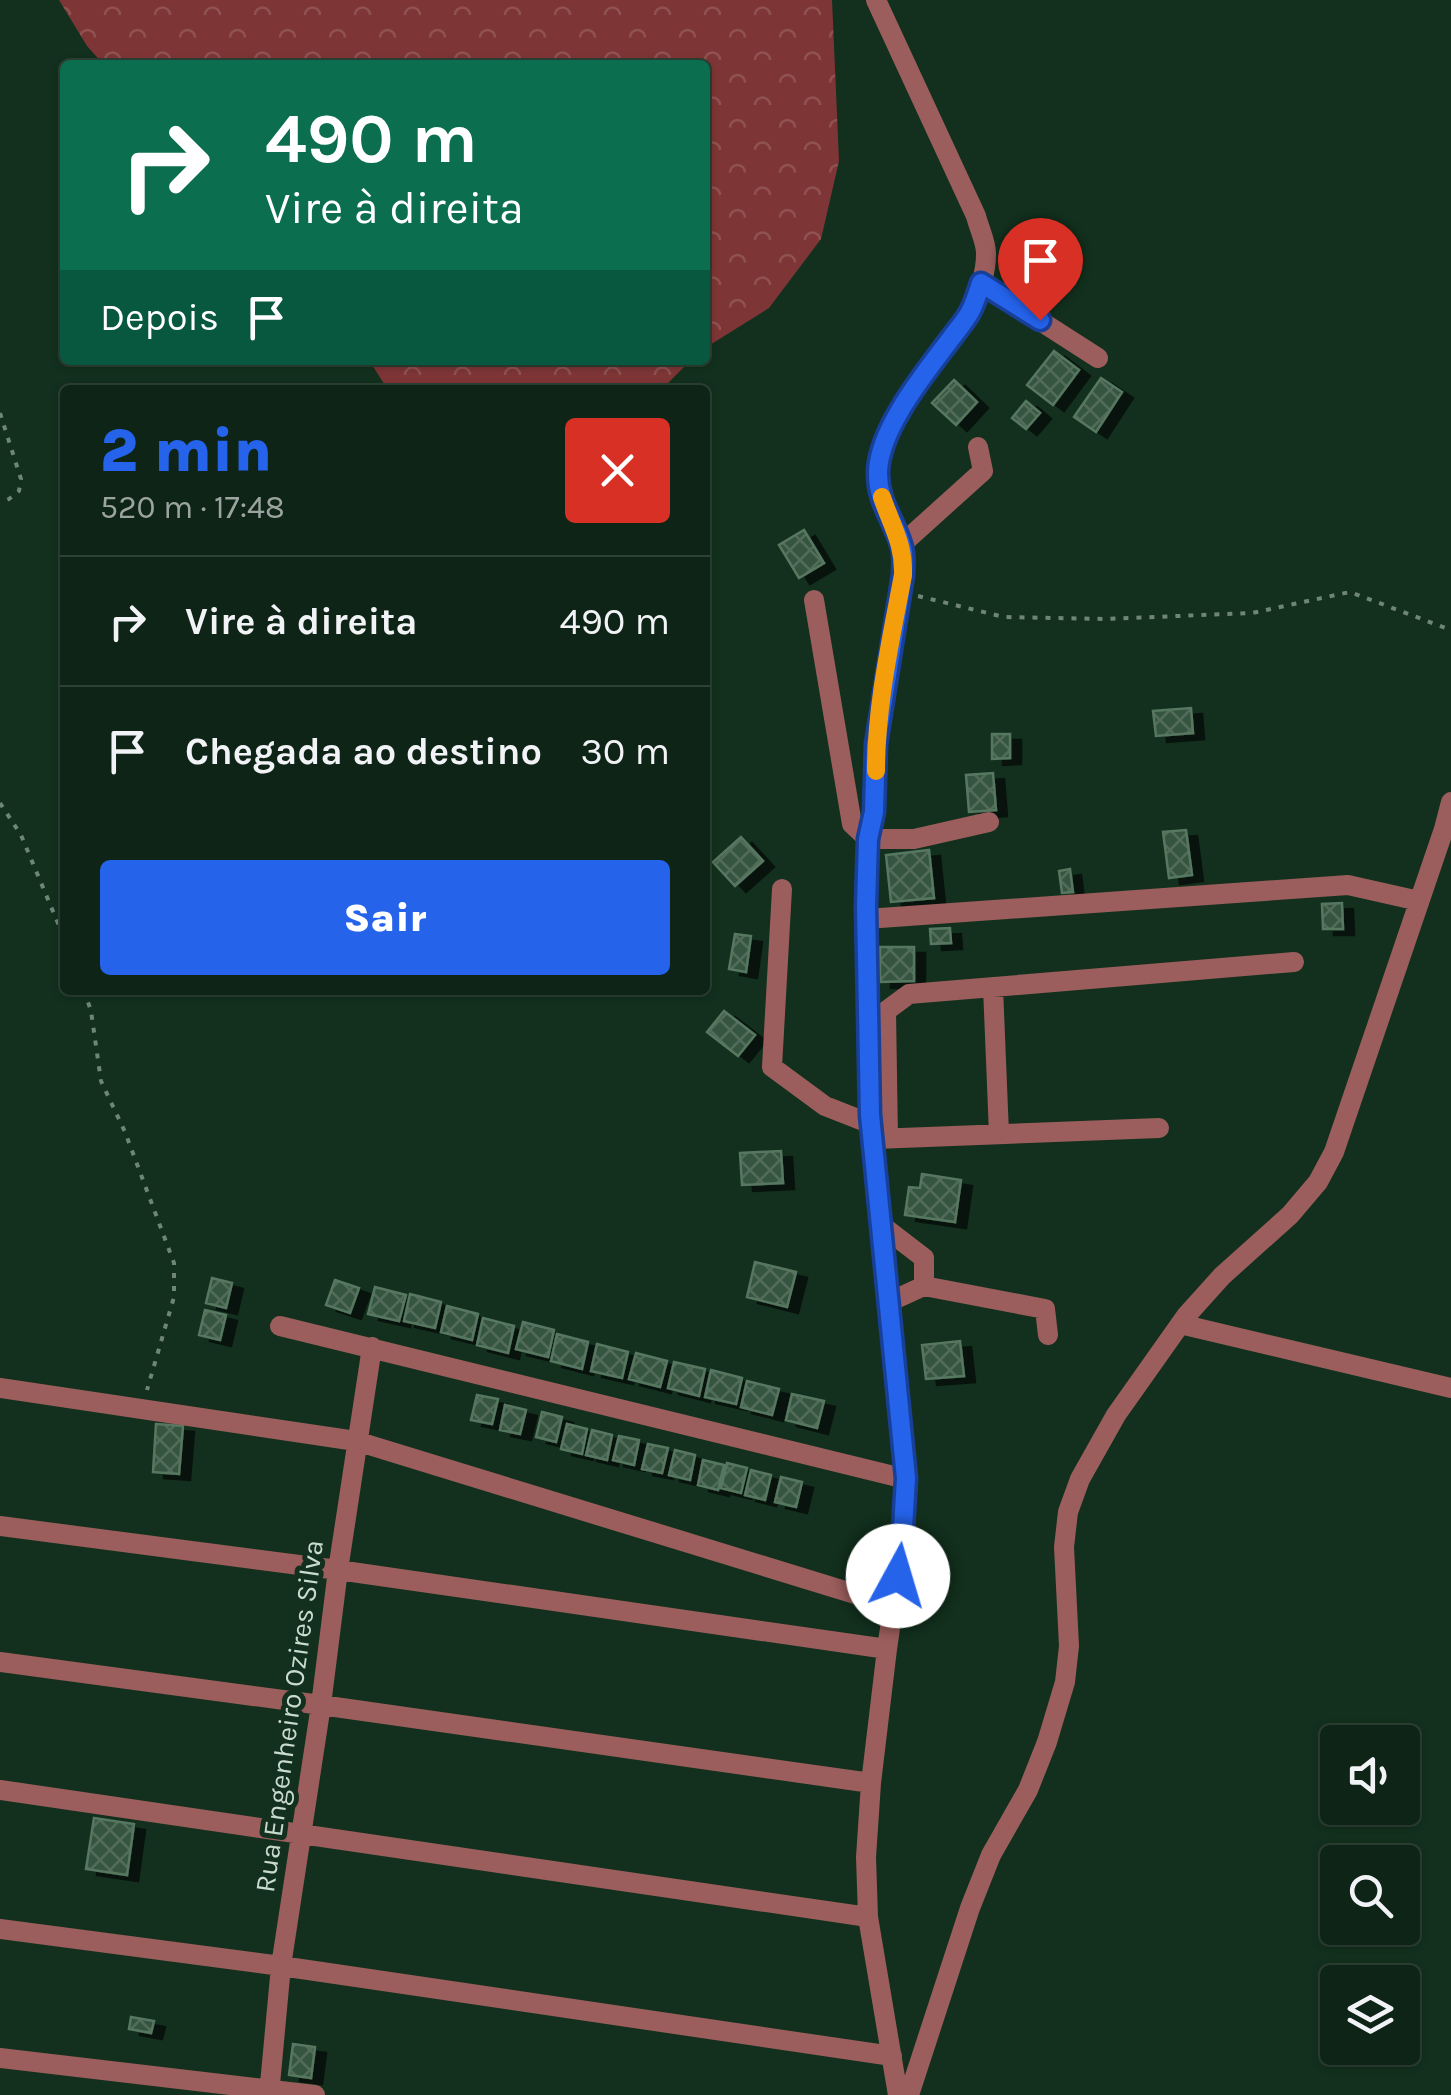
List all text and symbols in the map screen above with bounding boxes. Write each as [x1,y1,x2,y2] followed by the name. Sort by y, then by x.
[265,98,478,180] text: 490 m
[100,100,230,230] icon: right
[265,182,524,234] text: Vire à direita
[998,218,1083,321] pin
[1013,233,1068,288] icon: arrive
[239,290,294,345] icon: arrive
[100,295,219,340] text: Depois
[100,416,272,486] text: 2 min
[565,418,670,523] button: close
[100,489,285,526] text: 520 m · 17:48
[100,594,155,649] icon: right
[185,599,417,644] text: Vire à direita
[560,599,670,644] text: 490 m
[100,724,155,779] icon: arrive
[185,729,542,774] text: Chegada ao destino
[580,729,670,774] text: 30 m
[100,860,670,975] button: Sair
[846,1524,950,1628] position arrow
[248,1538,330,1894] street label: Rua Engenheiro Ozires Silva
[1320,1725,1420,2065] map controls
[1320,1725,1420,1825] button: sound
[1320,1845,1420,1945] button: search
[1320,1965,1420,2065] button: layers

